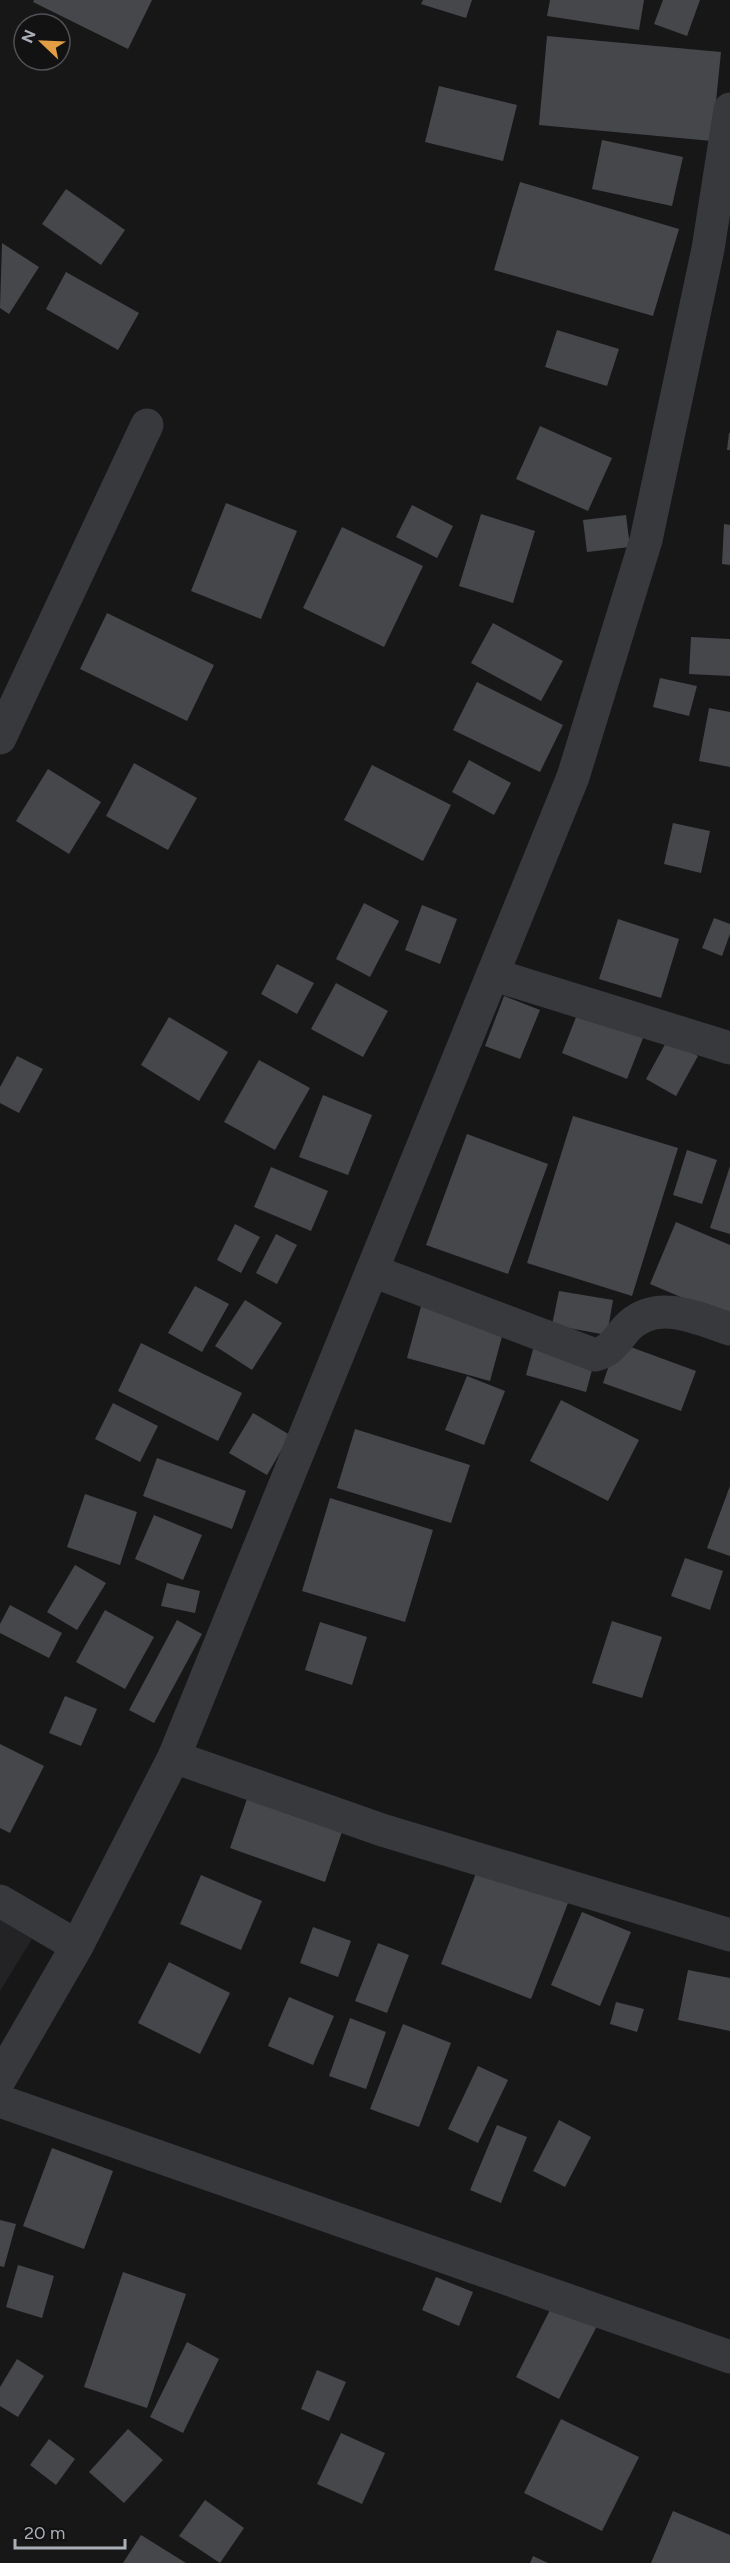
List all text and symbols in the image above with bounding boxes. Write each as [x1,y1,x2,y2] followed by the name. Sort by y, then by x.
[12,12,72,72] north arrow
[17,27,40,46] text: N
[15,2512,124,2550] scale bar
[24,2522,65,2544] text: 20 m

